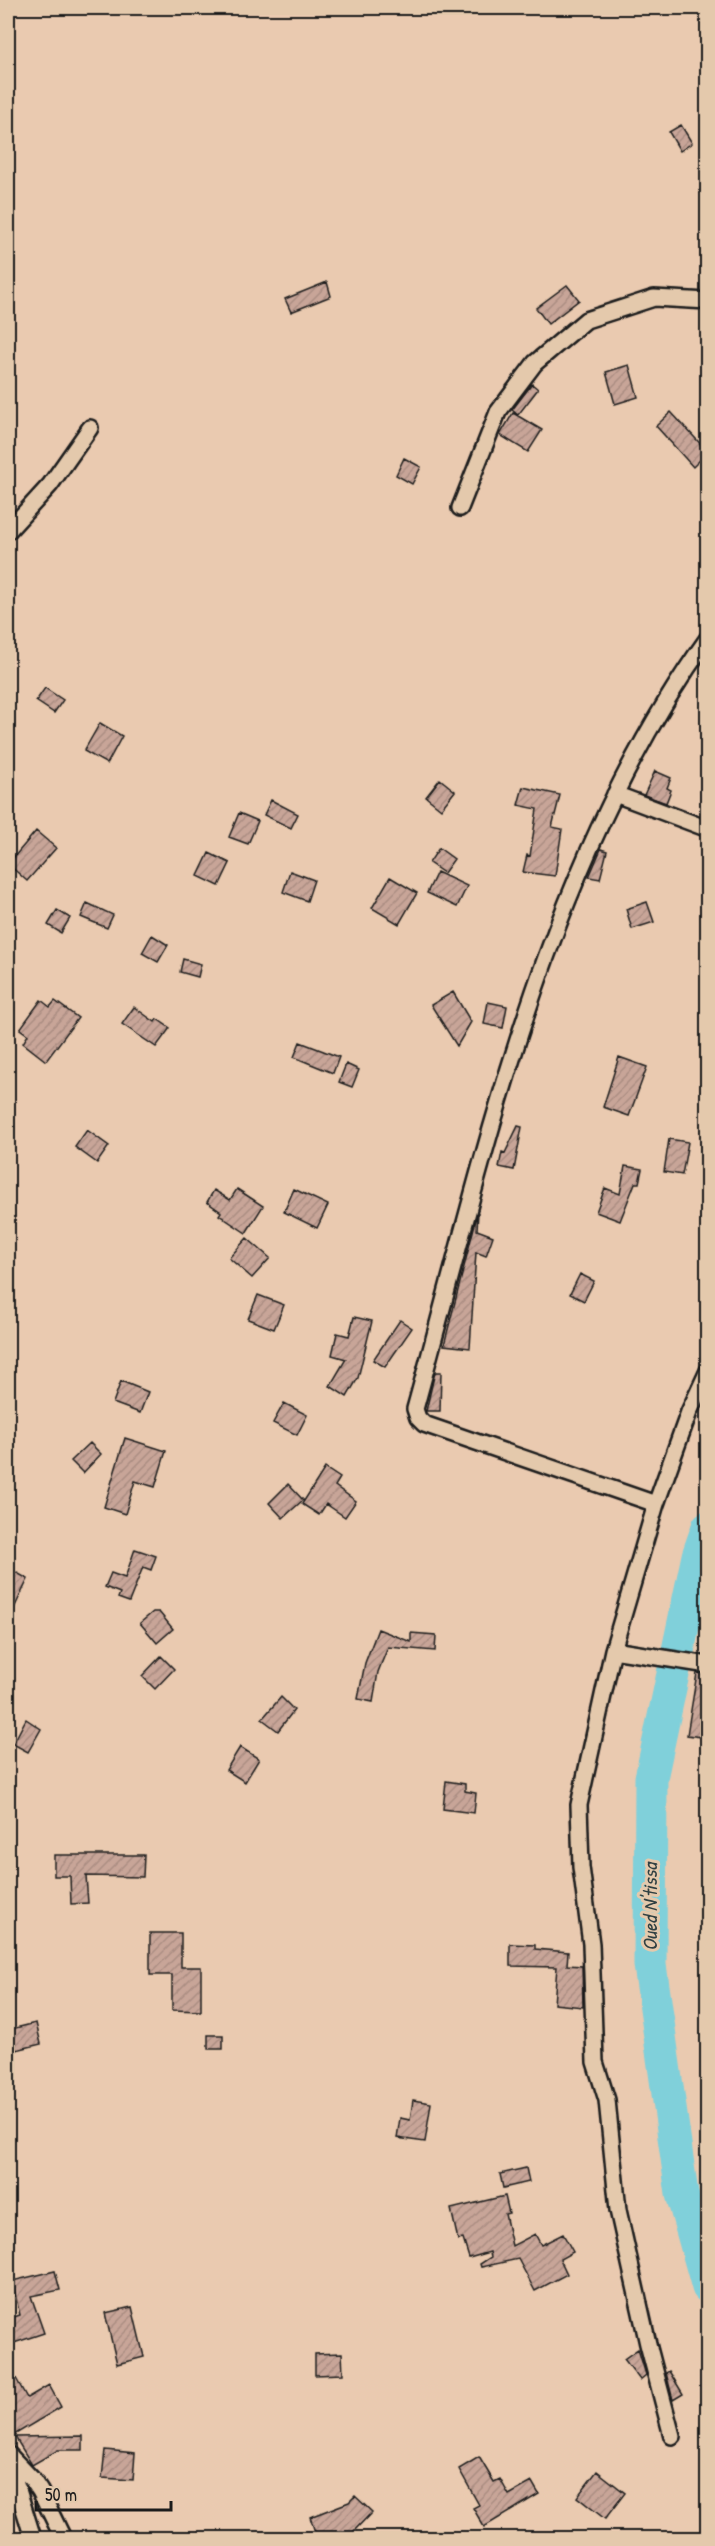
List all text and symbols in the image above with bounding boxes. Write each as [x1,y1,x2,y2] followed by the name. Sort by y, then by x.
[636,1861,663,1951] water label: Oued N'tissa
[36,2474,171,2512] scale bar
[45,2482,77,2507] text: 50 m

